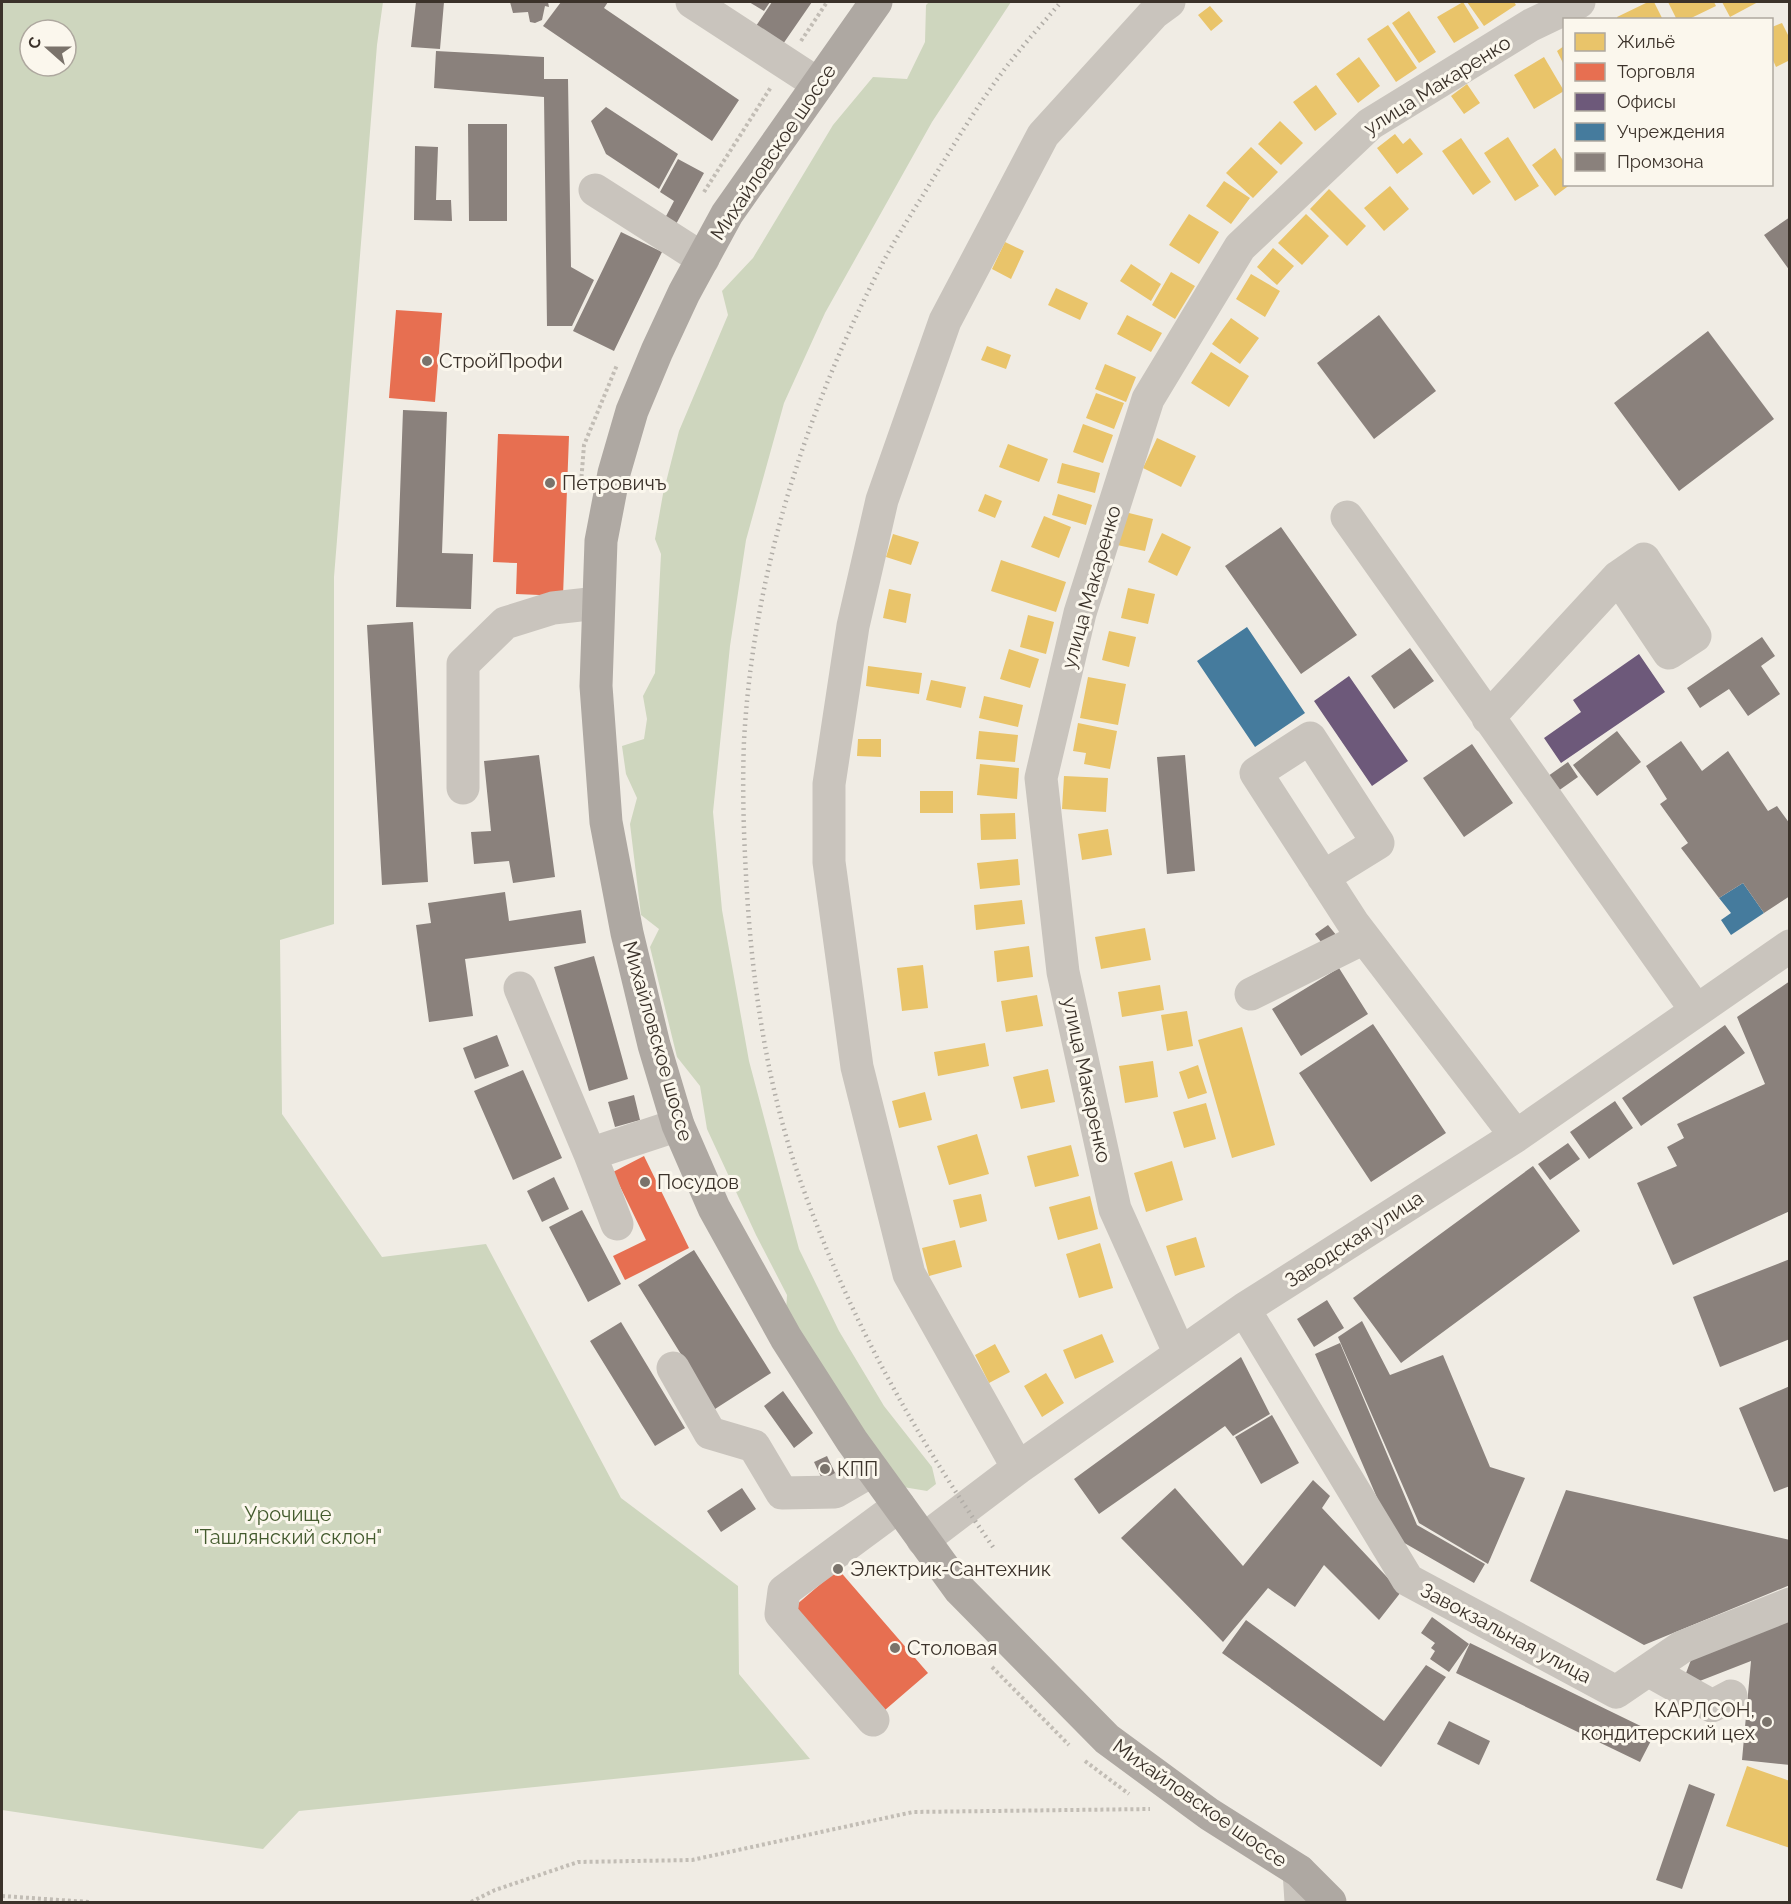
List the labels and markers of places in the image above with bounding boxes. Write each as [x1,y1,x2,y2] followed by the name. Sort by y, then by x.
[439,349,563,373] place label: СтройПрофи
[420,354,434,368] marker: СтройПрофи
[562,471,667,495] place label: Петровичъ
[543,476,557,490] marker: Петровичъ
[657,1170,739,1194] place label: Посудов
[638,1175,652,1189] marker: Посудов
[837,1457,878,1481] place label: КПП
[818,1462,832,1476] marker: КПП
[850,1557,1051,1581] place label: Электрик-Сантехник
[831,1562,845,1576] marker: Электрик-Сантехник
[907,1636,997,1660] place label: Столовая
[888,1641,902,1655] marker: Столовая
[1581,1698,1755,1745] place label: КАРЛСОН, кондитерский цех
[1760,1715,1774,1729] marker: КАРЛСОН, кондитерский цех

